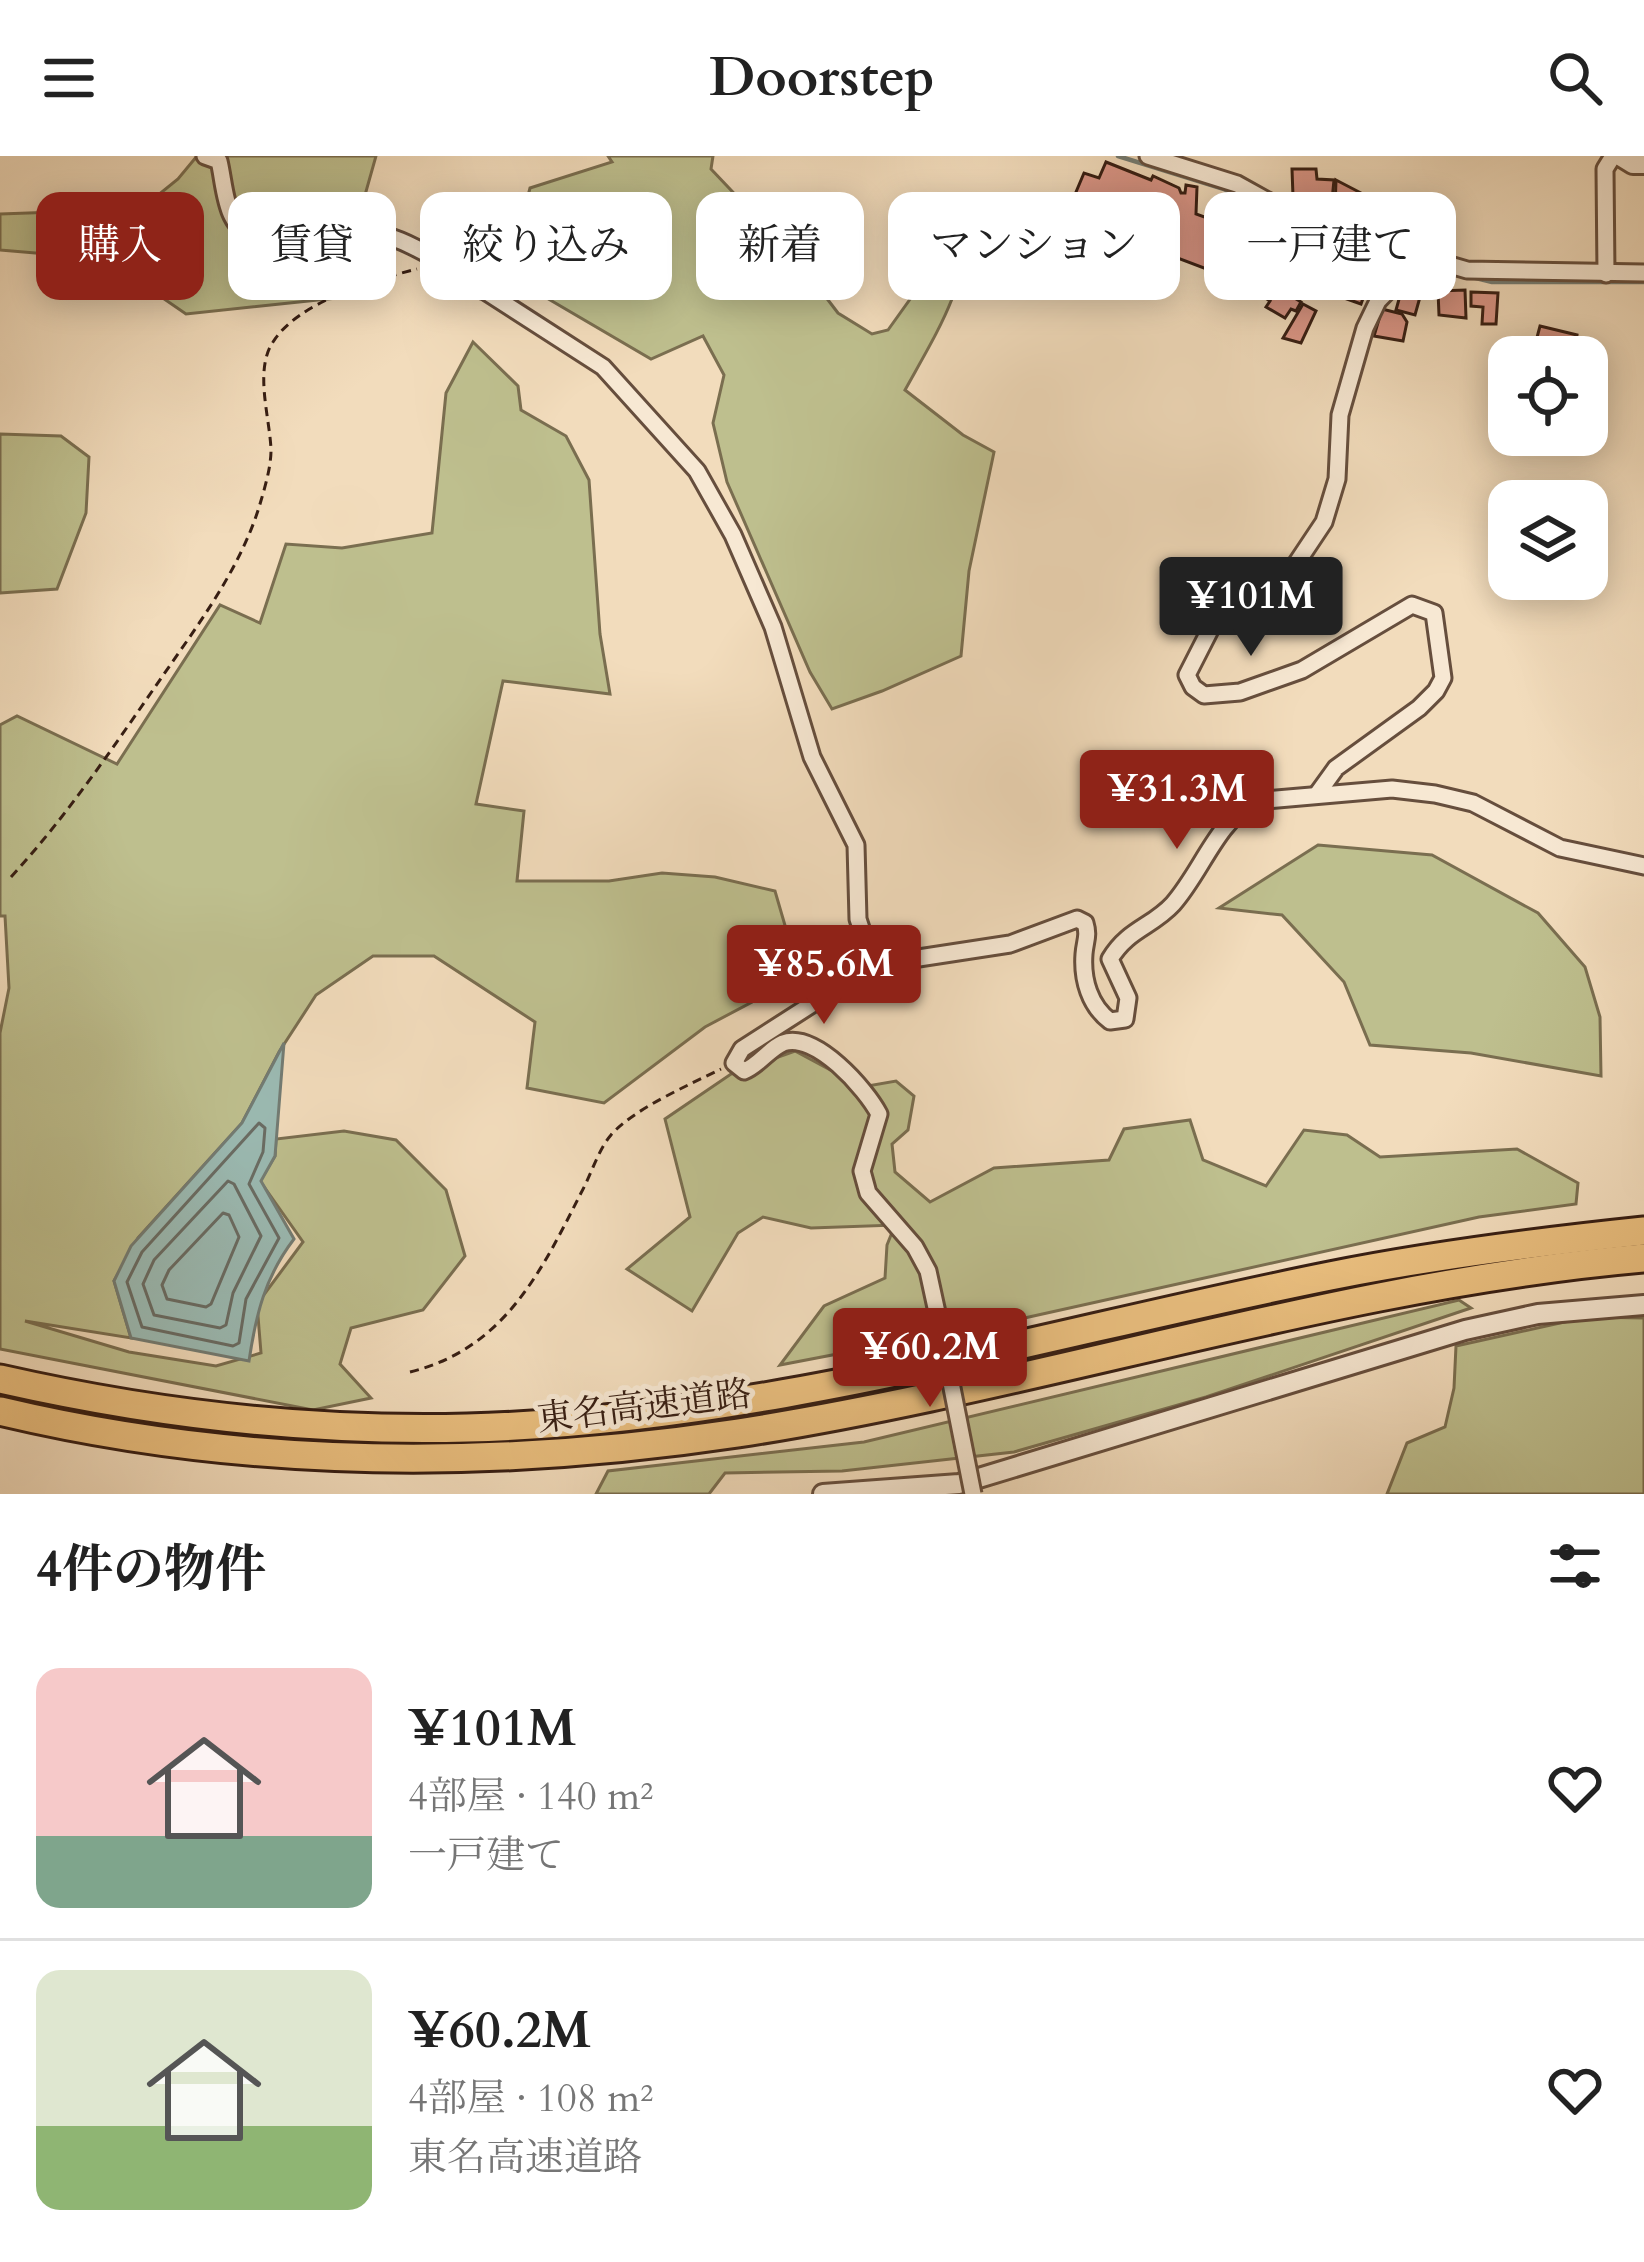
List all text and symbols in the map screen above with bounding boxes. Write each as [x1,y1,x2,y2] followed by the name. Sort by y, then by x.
[709,42,935,115] text: Doorstep
[36,45,102,111] icon: menu
[1542,45,1608,111] icon: search
[36,192,204,300] chip: 購入
[228,192,396,300] chip: 賃貸
[420,192,672,300] chip: 絞り込み
[696,192,864,300] chip: 新着
[888,192,1180,300] chip: マンション
[1204,192,1456,300] chip: 一戸建て
[1488,336,1608,600] map controls
[1488,336,1608,456] button: locate
[1488,480,1608,600] button: layers
[1167,557,1335,659] pin: ¥101M
[1187,569,1315,622] text: ¥101M
[1079,750,1275,852] pin: ¥31.3M
[1107,762,1247,815] text: ¥31.3M
[726,925,922,1027] pin: ¥85.6M
[754,937,894,990] text: ¥85.6M
[832,1308,1028,1410] pin: ¥60.2M
[860,1320,1000,1373] text: ¥60.2M
[534,1369,754,1444] street label: 東名高速道路
[1542,1533,1608,1599] icon: filters
[36,1535,266,1605] text: 4件の物件
[408,1694,577,1764] text: ¥101M
[132,1716,276,1860] icon: home
[1542,1755,1608,1821] icon: heart
[408,1770,653,1823] text: 4部屋 · 140 m²
[408,1829,564,1882] text: 一戸建て
[408,1996,591,2066] text: ¥60.2M
[132,2018,276,2162] icon: home
[1542,2057,1608,2123] icon: heart
[408,2072,653,2125] text: 4部屋 · 108 m²
[408,2131,642,2184] text: 東名高速道路

